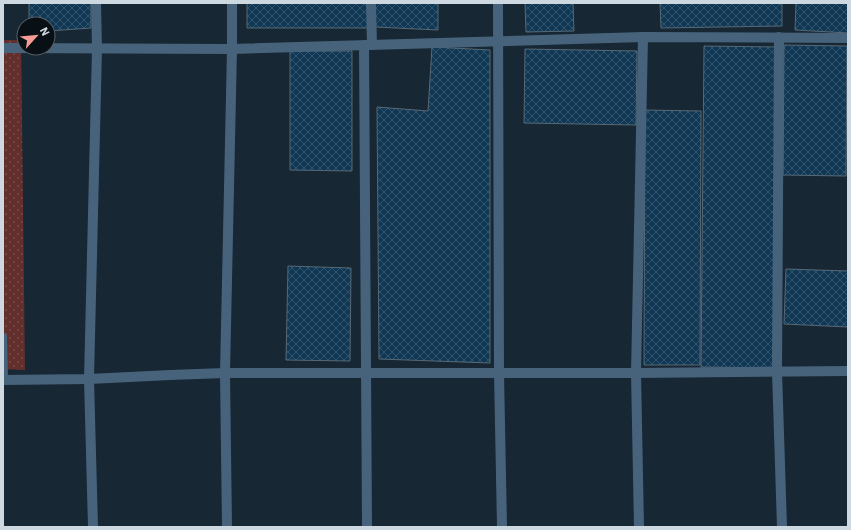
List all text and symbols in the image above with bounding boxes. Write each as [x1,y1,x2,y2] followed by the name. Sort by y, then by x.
[16,16,56,56] north arrow
[37,25,53,38] text: N

